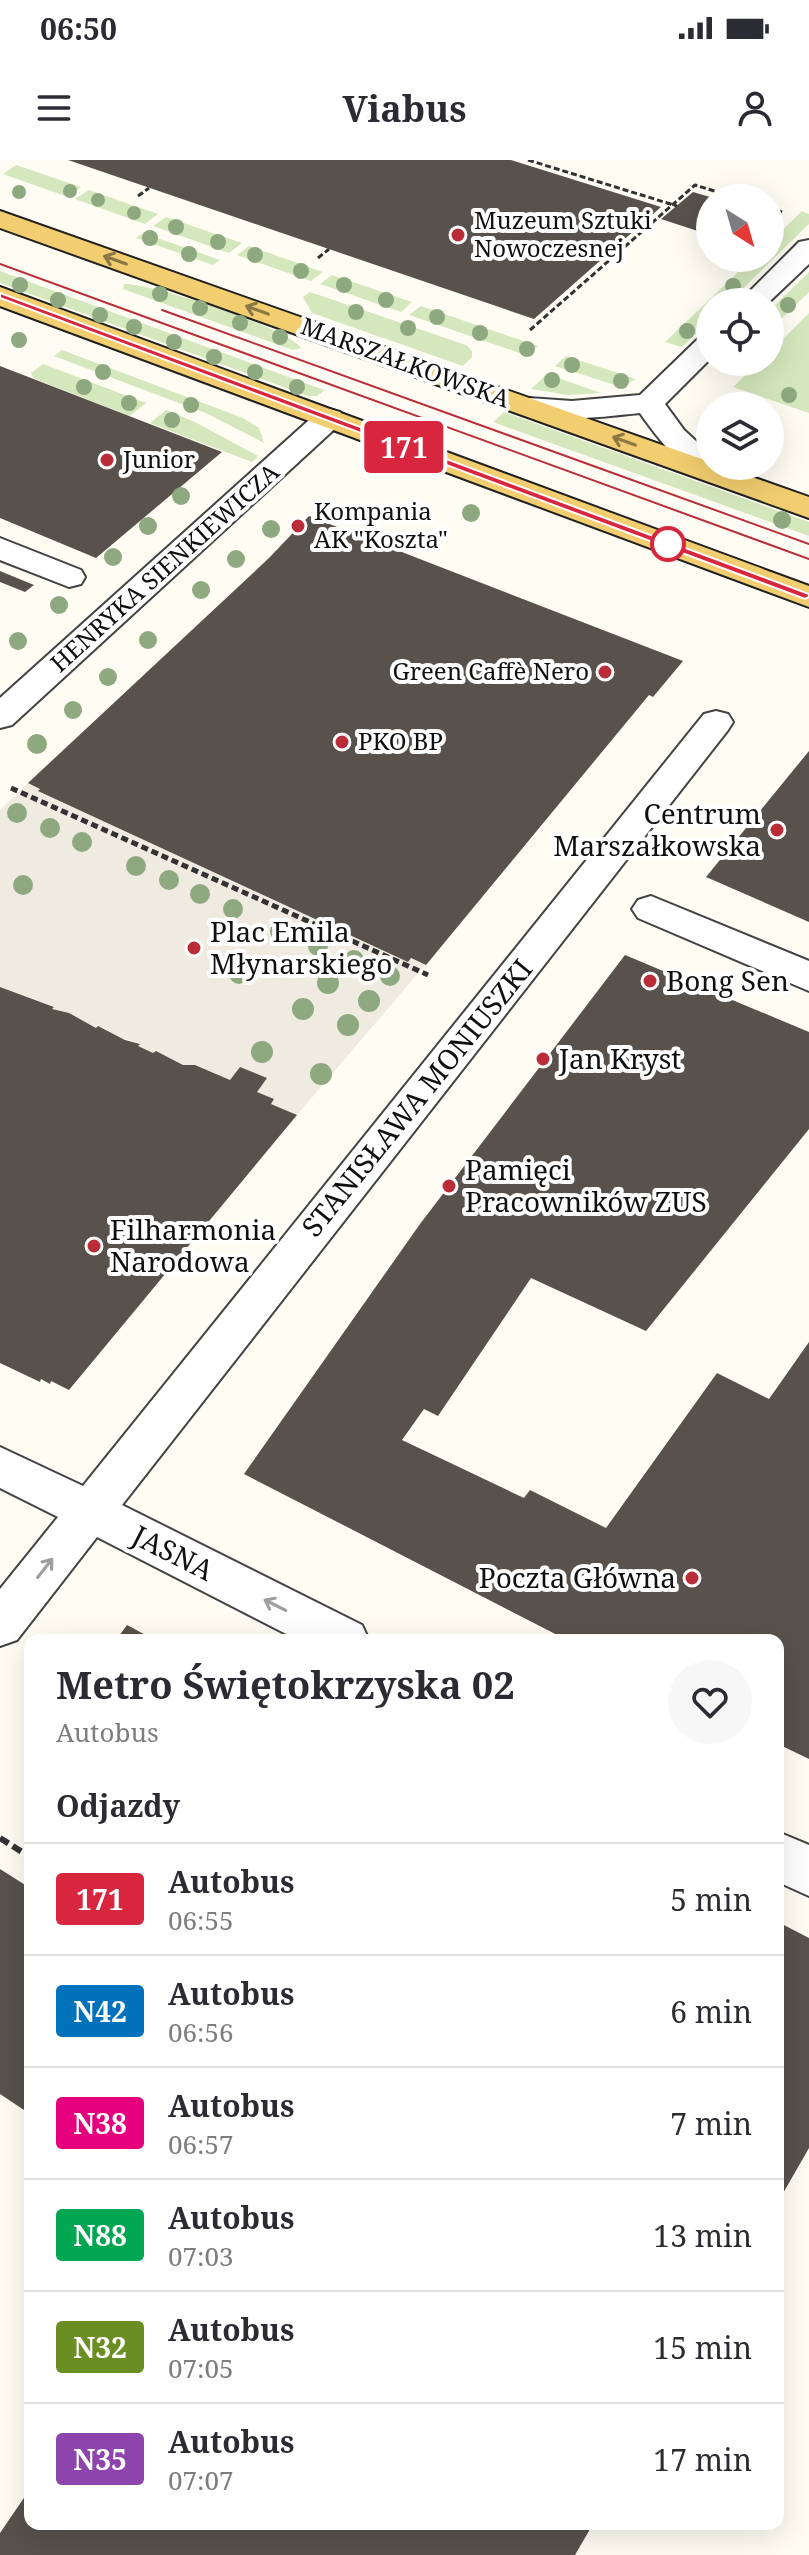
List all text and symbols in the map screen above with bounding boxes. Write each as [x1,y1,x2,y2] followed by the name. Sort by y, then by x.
[40,8,117,49] text: 06:50
[342,84,467,133] text: Viabus
[32,86,76,130] icon: menu
[733,86,777,130] icon: person
[696,184,784,272] north arrow
[696,184,784,480] map controls
[474,203,652,264] place label: Muzeum Sztuki Nowoczesnej
[449,226,467,244] marker: Muzeum Sztuki Nowoczesnej
[103,252,127,266] one-way arrow
[696,288,784,376] button: locate
[244,302,269,317] one-way arrow
[297,308,515,415] street label: MARSZAŁKOWSKA
[696,392,784,480] button: layers
[358,421,450,473] line badge: 171
[380,428,428,466] text: 171
[612,433,637,447] one-way arrow
[122,442,195,475] place label: Junior
[98,451,116,469] marker: Junior
[42,455,286,679] street label: HENRYKA SIENKIEWICZA
[314,494,448,555] place label: Kompania AK "Koszta"
[289,517,307,535] marker: Kompania AK "Koszta"
[651,527,685,561] unlabelled marker
[393,654,589,687] place label: Green Caffè Nero
[596,663,614,681] marker: Green Caffè Nero
[358,724,443,757] place label: PKO BP
[333,733,351,751] marker: PKO BP
[553,794,761,864] place label: Centrum Marszałkowska
[768,821,786,839] marker: Centrum Marszałkowska
[210,912,392,982] place label: Plac Emila Młynarskiego
[185,939,203,957] marker: Plac Emila Młynarskiego
[292,951,540,1244] street label: STANISŁAWA MONIUSZKI
[666,961,789,999] place label: Bong Sen
[641,972,659,990] marker: Bong Sen
[558,1039,681,1077] place label: Jan Kryst
[534,1050,552,1068] marker: Jan Kryst
[465,1150,707,1220] place label: Pamięci Pracowników ZUS
[440,1177,458,1195] marker: Pamięci Pracowników ZUS
[110,1210,276,1280] place label: Filharmonia Narodowa
[85,1237,103,1255] marker: Filharmonia Narodowa
[126,1515,221,1589] street label: JASNA
[36,1558,54,1579] one-way arrow
[479,1558,676,1596] place label: Poczta Główna
[683,1569,701,1587] marker: Poczta Główna
[264,1596,288,1612] one-way arrow
[56,1658,515,1710] text: Metro Świętokrzyska 02
[668,1660,752,1744] button: heart
[56,1714,159,1750] text: Autobus
[56,1785,180,1826] text: Odjazdy
[168,1861,294,1902] text: Autobus
[670,1879,752,1920] text: 5 min
[76,1880,124,1918] text: 171
[168,1902,234,1938] text: 06:55
[168,1973,294,2014] text: Autobus
[670,1991,752,2032] text: 6 min
[73,1992,127,2030] text: N42
[168,2014,234,2050] text: 06:56
[168,2085,294,2126] text: Autobus
[670,2103,752,2144] text: 7 min
[73,2104,127,2142] text: N38
[168,2126,234,2162] text: 06:57
[168,2197,294,2238] text: Autobus
[653,2215,752,2256] text: 13 min
[73,2216,127,2254] text: N88
[168,2238,234,2274] text: 07:03
[168,2309,294,2350] text: Autobus
[653,2327,752,2368] text: 15 min
[73,2328,127,2366] text: N32
[168,2350,234,2386] text: 07:05
[168,2421,294,2462] text: Autobus
[653,2439,752,2480] text: 17 min
[73,2440,127,2478] text: N35
[168,2462,234,2498] text: 07:07

